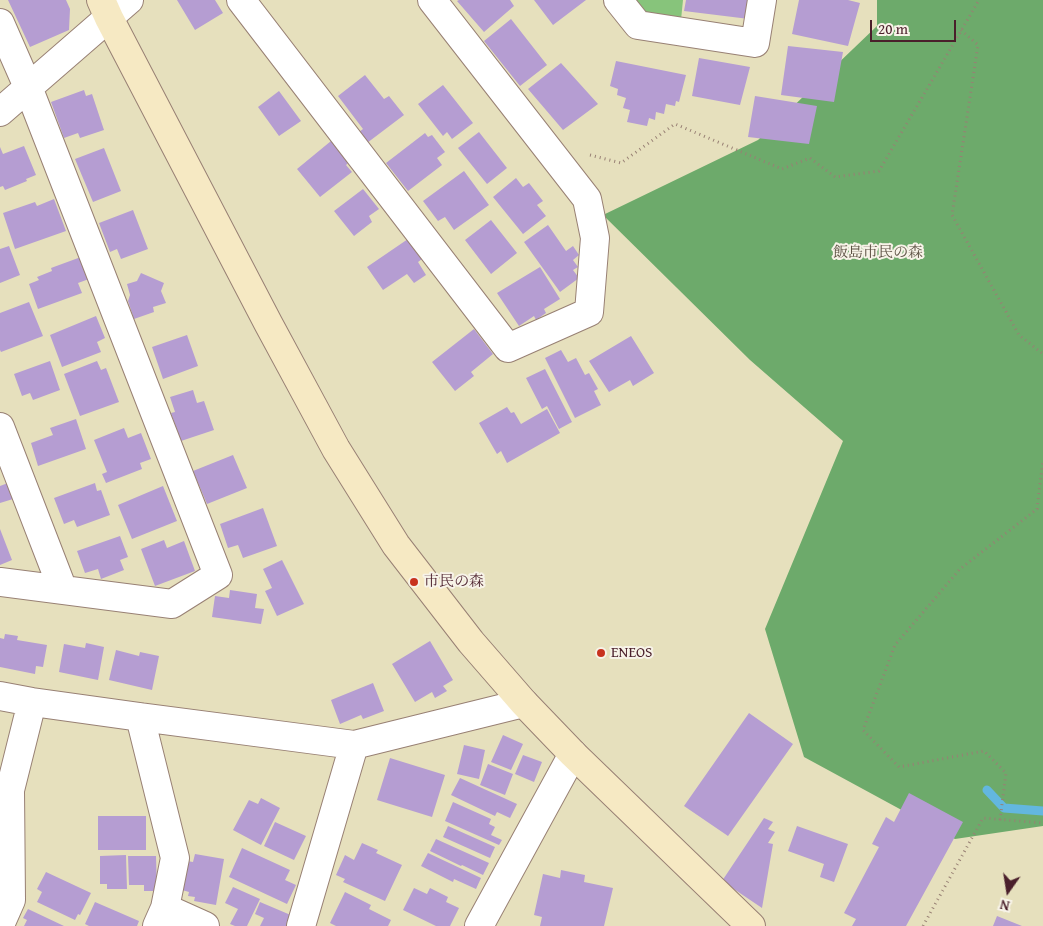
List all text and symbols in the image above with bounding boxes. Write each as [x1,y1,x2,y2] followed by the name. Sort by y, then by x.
[873,10,959,42] scale bar
[878,18,908,39] text: 20 m
[833,244,923,262] park label: 飯島市民の森
[424,573,484,591] place label: 市民の森
[408,576,420,588] marker: 市民の森
[611,644,652,662] place label: ENEOS
[595,647,607,659] marker: ENEOS
[983,866,1033,916] north arrow
[998,895,1011,916] text: N

